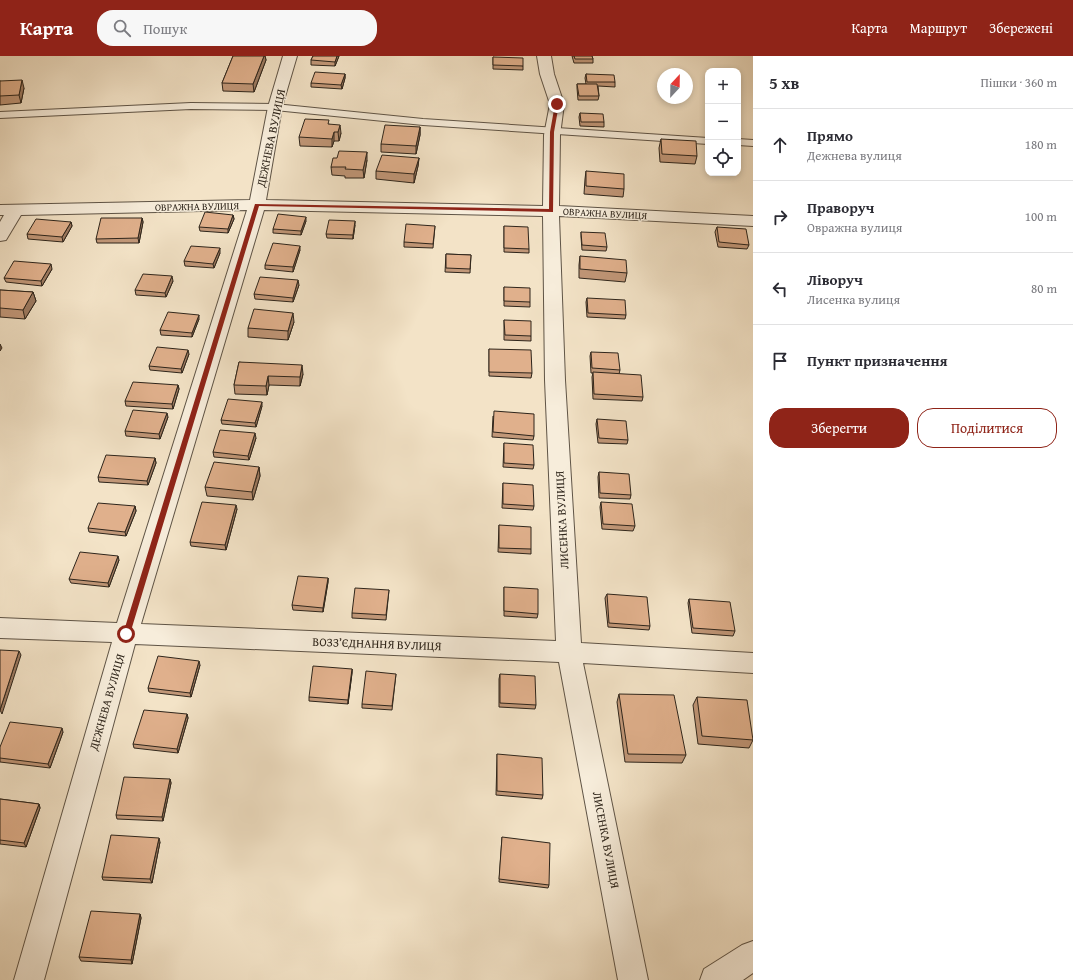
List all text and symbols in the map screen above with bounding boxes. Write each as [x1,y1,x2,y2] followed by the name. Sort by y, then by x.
[97,10,377,46] search box
[20,14,73,42] text: Карта
[111,17,133,39] icon: search
[143,18,187,39] text: Пошук
[852,18,888,38] text: Карта
[910,18,967,38] text: Маршрут
[989,18,1053,38] text: Збережені
[657,68,693,104] north arrow
[705,68,741,176] map controls
[705,68,741,104] button: +
[769,70,799,95] text: 5 хв
[980,73,1057,92] text: Пішки · 360 m
[252,87,289,189] street label: ДЕЖНЕВА ВУЛИЦЯ
[548,95,566,113] route end
[705,104,741,140] button: −
[807,125,853,146] text: Прямо
[769,134,791,156] icon: ahead
[1025,135,1057,154] text: 180 m
[705,140,741,176] button: locate
[807,146,902,165] text: Дежнева вулиця
[807,197,874,218] text: Праворуч
[155,198,239,215] street label: ОВРАЖНА ВУЛИЦЯ
[563,204,647,223] street label: ОВРАЖНА ВУЛИЦЯ
[769,206,791,228] icon: right
[1025,207,1057,226] text: 100 m
[807,218,902,237] text: Овражна вулиця
[807,269,863,290] text: Ліворуч
[769,278,791,300] icon: left
[1031,279,1057,298] text: 80 m
[807,290,900,309] text: Лисенка вулиця
[769,350,791,372] icon: arrive
[807,350,948,371] text: Пункт призначення
[769,408,909,448] button: Зберегти
[917,408,1057,448] button: Поділитися
[550,471,573,569] street label: ЛИСЕНКА ВУЛИЦЯ
[117,625,135,643] route start
[312,633,442,654] street label: ВОЗЗ’ЄДНАННЯ ВУЛИЦЯ
[84,652,128,753] street label: ДЕЖНЕВА ВУЛИЦЯ
[589,790,624,890] street label: ЛИСЕНКА ВУЛИЦЯ

